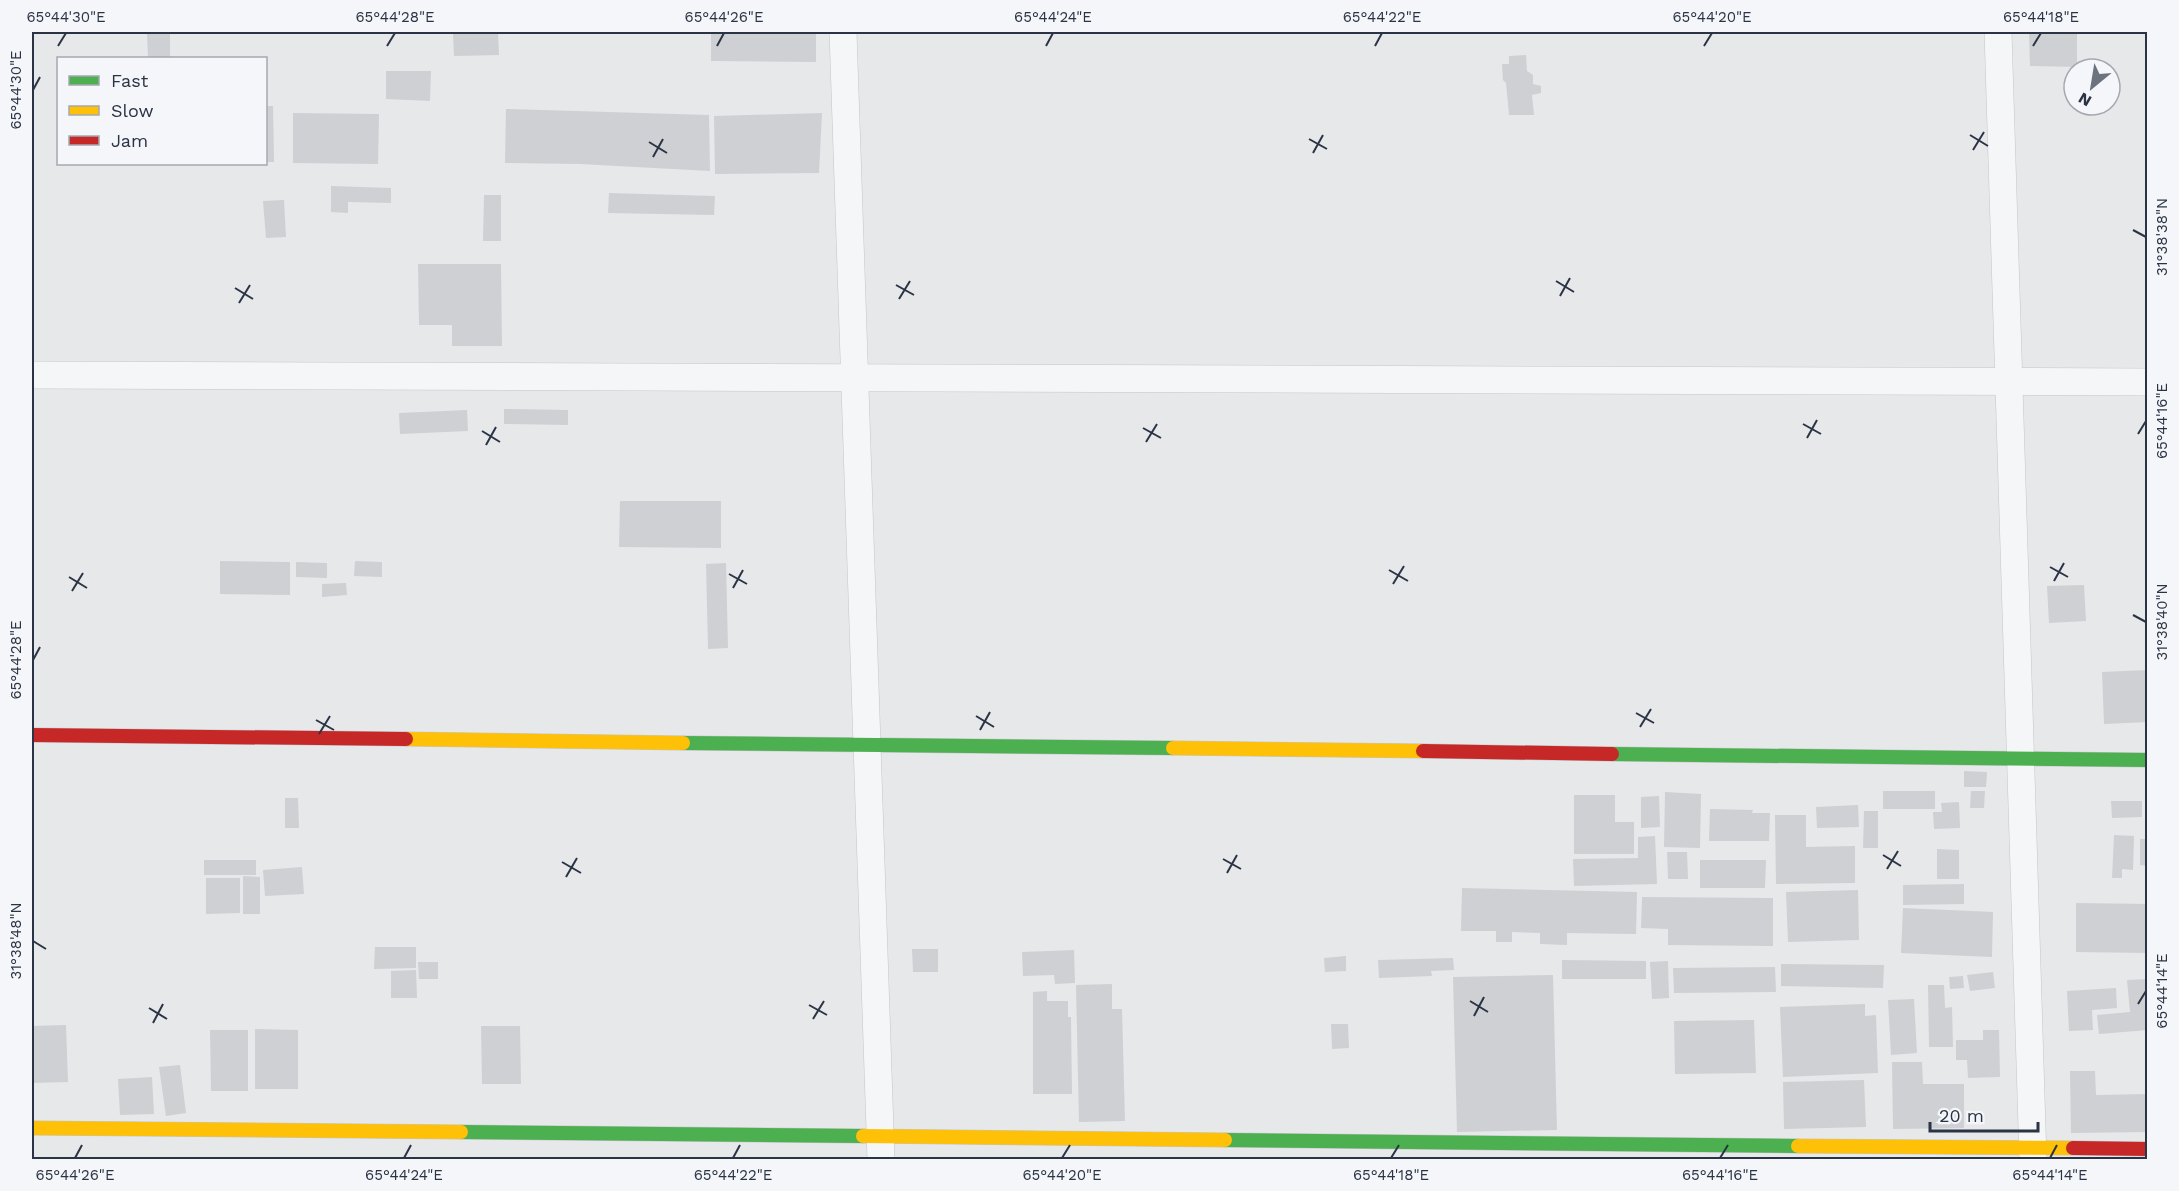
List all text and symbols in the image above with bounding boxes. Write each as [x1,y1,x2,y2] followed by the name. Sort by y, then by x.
[26,8,106,26] text: 65°44'30"E
[355,8,435,26] text: 65°44'28"E
[685,8,763,26] text: 65°44'26"E
[1014,8,1092,26] text: 65°44'24"E
[1343,8,1421,26] text: 65°44'22"E
[1672,8,1752,26] text: 65°44'20"E
[2003,8,2079,26] text: 65°44'18"E
[7,50,25,130] text: 65°44'30"E
[57,57,267,165] legend
[2062,57,2122,117] north arrow
[111,70,149,91] text: Fast
[2075,88,2095,111] text: N
[111,100,154,121] text: Slow
[111,130,148,151] text: Jam
[2153,198,2171,276] text: 31°38'38"N
[2153,383,2171,459] text: 65°44'16"E
[2153,583,2171,661] text: 31°38'40"N
[7,620,25,700] text: 65°44'28"E
[7,902,25,980] text: 31°38'48"N
[2153,953,2171,1029] text: 65°44'14"E
[1930,1095,2038,1133] scale bar
[1939,1105,1984,1126] text: 20 m
[36,1166,114,1184] text: 65°44'26"E
[365,1166,443,1184] text: 65°44'24"E
[694,1166,772,1184] text: 65°44'22"E
[1022,1166,1102,1184] text: 65°44'20"E
[1353,1166,1429,1184] text: 65°44'18"E
[1682,1166,1758,1184] text: 65°44'16"E
[2012,1166,2088,1184] text: 65°44'14"E

